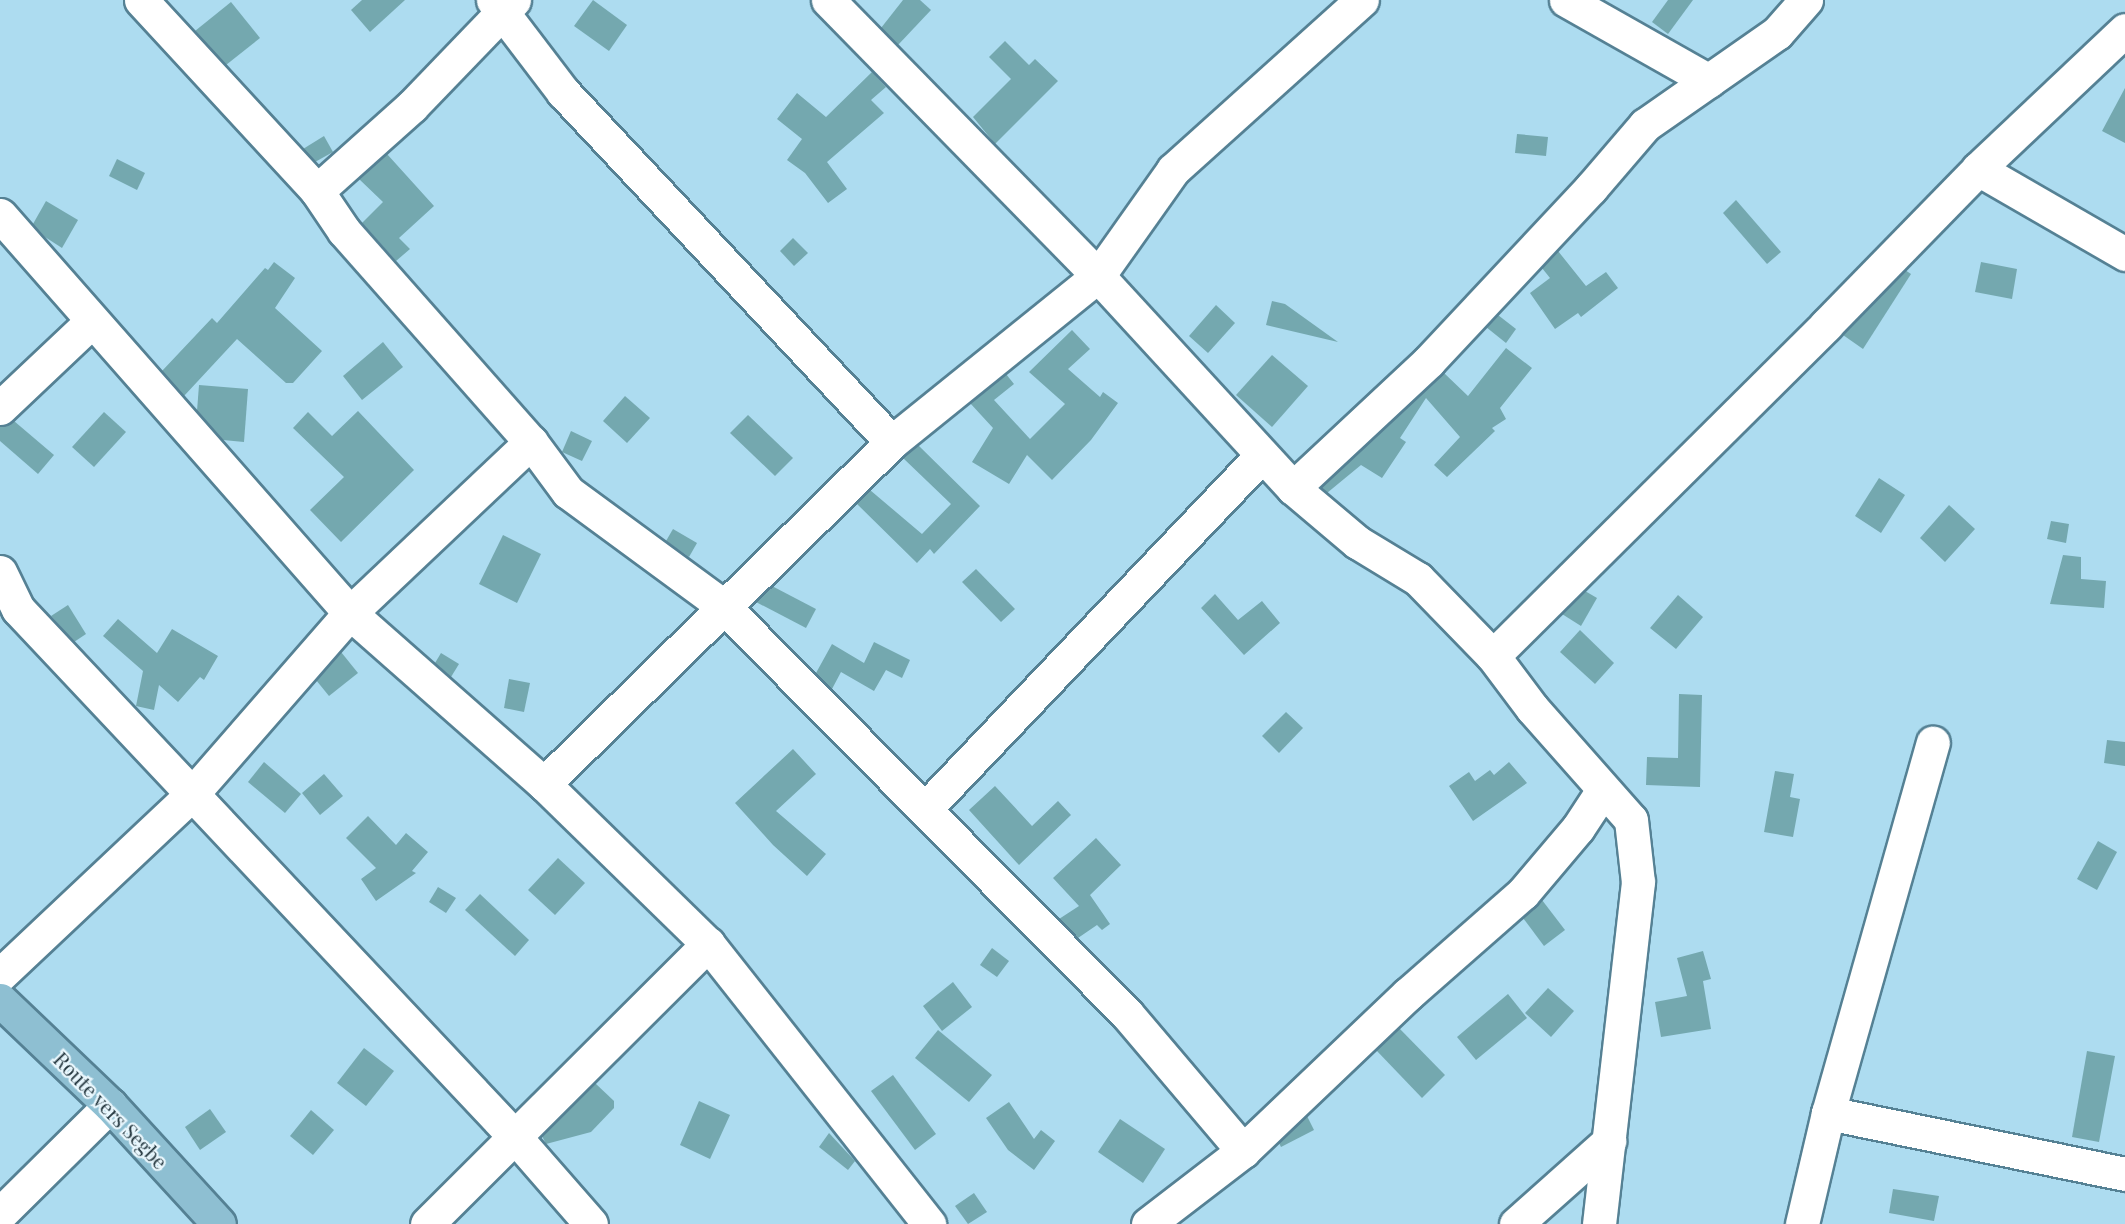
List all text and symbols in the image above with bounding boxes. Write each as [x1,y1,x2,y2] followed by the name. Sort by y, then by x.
[49,1047,173,1173] street label: Route vers Segbe

